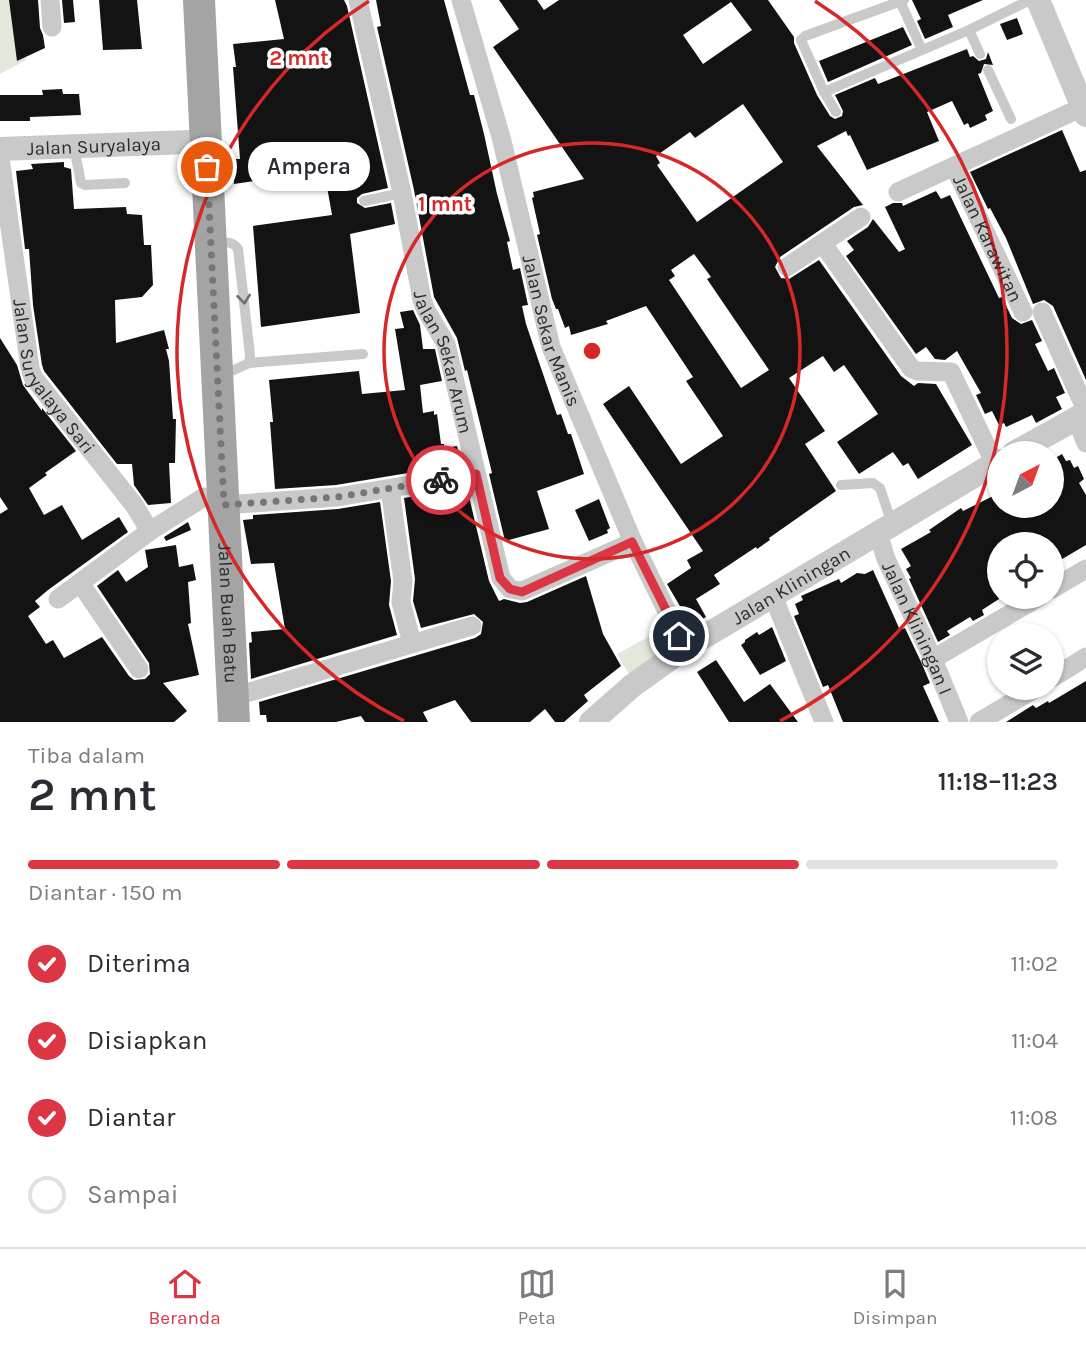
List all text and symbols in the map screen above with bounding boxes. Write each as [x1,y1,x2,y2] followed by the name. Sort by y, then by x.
[269,46,329,70] text: 2 mnt
[26,133,161,160] street label: Jalan Suryalaya
[177,137,237,197] pin
[249,142,372,192] callout: Ampera
[188,148,226,186] icon: bag
[267,153,351,180] text: Ampera
[948,172,1027,306] street label: Jalan Karawitan
[418,192,472,216] text: 1 mnt
[517,253,585,410] street label: Jalan Sekar Manis
[409,289,477,436] street label: Jalan Sekar Arum
[236,293,251,304] one-way arrow
[8,298,99,458] street label: Jalan Suryalaya Sari
[580,339,604,363] centre of rings
[987,441,1064,518] north arrow
[987,441,1064,700] map controls
[406,445,476,515] courier
[422,461,460,499] icon: bike
[987,532,1064,609] button: locate
[728,542,854,629] street label: Jalan Kliningan
[213,543,242,684] street label: Jalan Buah Batu
[877,558,956,698] street label: Jalan Kliningan I
[649,606,709,666] pin
[660,617,698,655] icon: home
[987,623,1064,700] button: layers
[28,742,145,769] text: Tiba dalam
[938,766,1058,797] text: 11:18–11:23
[28,768,157,822] text: 2 mnt
[28,879,182,906] text: Diantar · 150 m
[28,945,66,983] icon: check
[87,948,191,979] text: Diterima
[1011,950,1058,977] text: 11:02
[28,1022,66,1060] icon: check
[87,1025,207,1056] text: Disiapkan
[1011,1027,1058,1054] text: 11:04
[28,1099,66,1137] icon: check
[87,1102,175,1133] text: Diantar
[1010,1104,1058,1131] text: 11:08
[87,1179,179,1210] text: Sampai
[149,1265,221,1329] tab: Beranda
[518,1265,556,1329] tab: Peta
[853,1265,937,1329] tab: Disimpan

